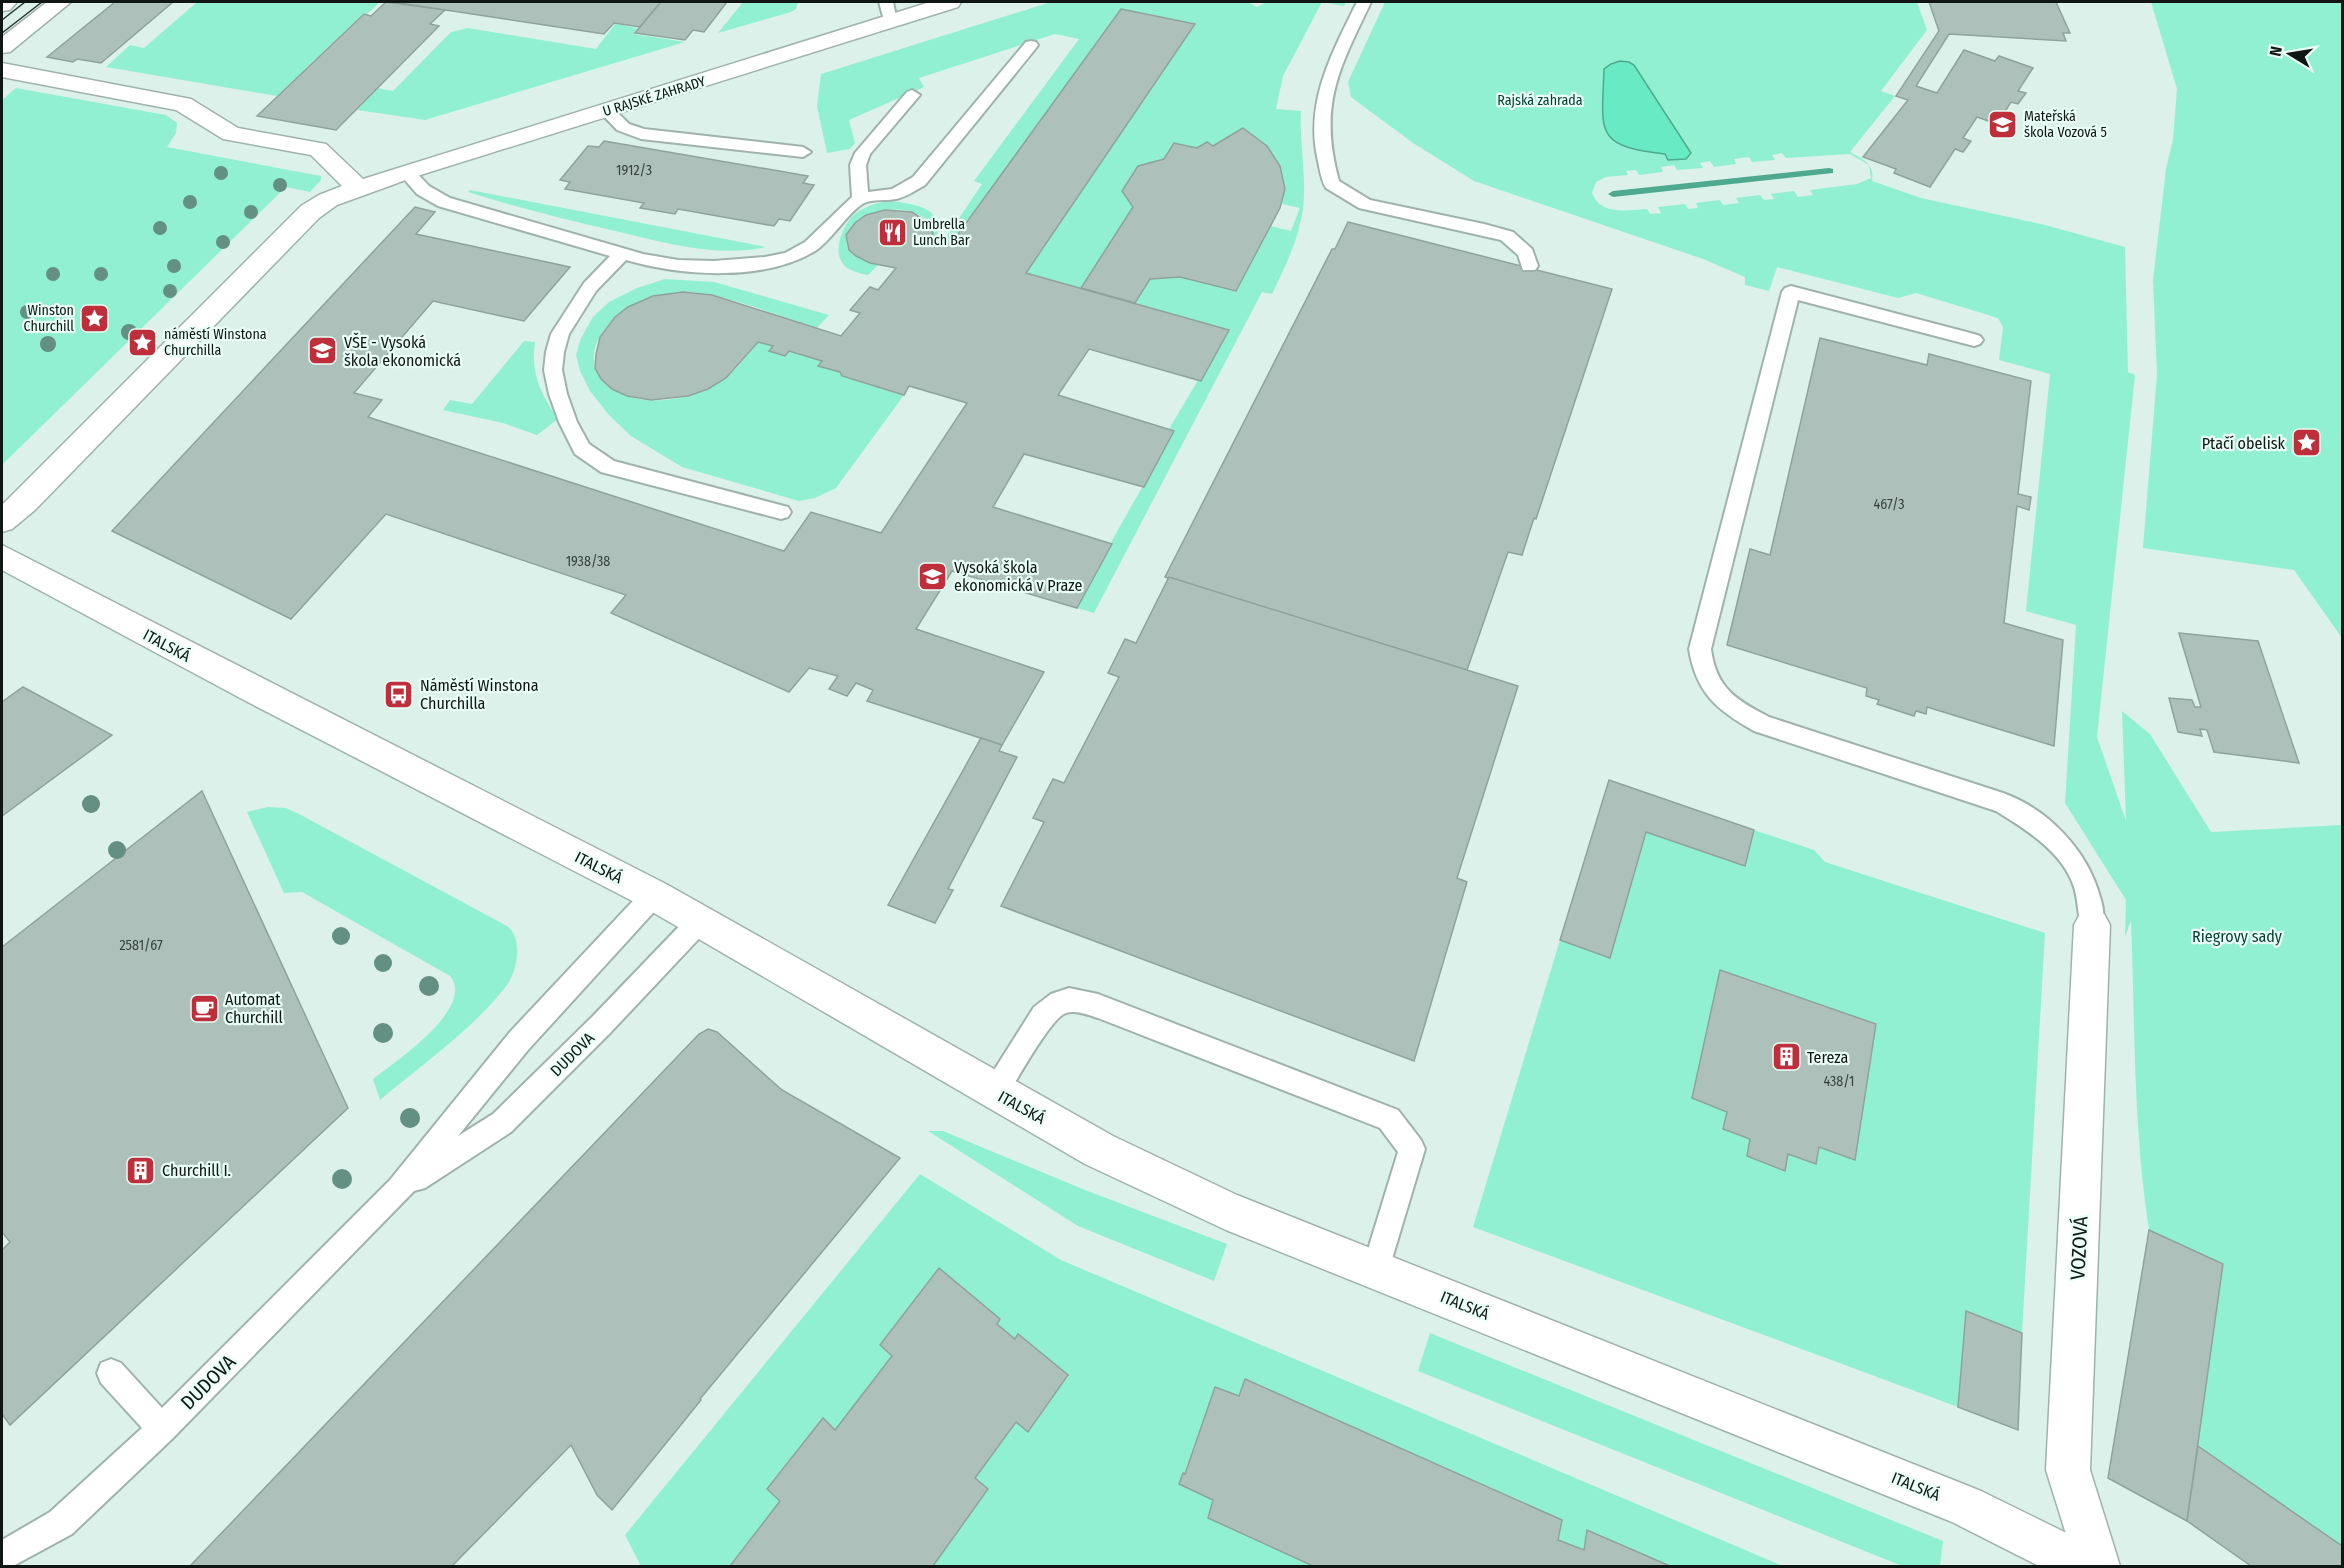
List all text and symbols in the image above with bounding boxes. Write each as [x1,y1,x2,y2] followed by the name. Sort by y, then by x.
[2260,24,2320,84] north arrow
[2266,45,2286,58] text: N
[600,72,708,120] street label: U RAJSKÉ ZAHRADY
[1497,92,1583,109] park label: Rajská zahrada
[1987,108,2019,140] school or university icon: Mateřská škola Vozová 5
[2024,108,2107,141] place label: Mateřská škola Vozová 5
[616,162,652,179] house number: 1912/3
[876,216,908,248] restaurant icon: Umbrella Lunch Bar
[913,216,970,249] place label: Umbrella Lunch Bar
[24,302,74,335] place label: Winston Churchill
[79,302,111,334] place icon: Winston Churchill
[127,326,159,358] place icon: náměstí Winstona Churchilla
[164,326,267,359] place label: náměstí Winstona Churchilla
[344,332,461,370] place label: VŠE - Vysoká škola ekonomická
[307,335,339,367] school or university icon: VŠE - Vysoká škola ekonomická
[2290,427,2322,459] place icon: Ptačí obelisk
[2202,434,2286,453] place label: Ptačí obelisk
[1874,496,1905,513] house number: 467/3
[566,553,610,570] house number: 1938/38
[954,558,1083,595] place label: Vysoká škola ekonomická v Praze
[917,560,949,592] school or university icon: Vysoká škola ekonomická v Praze
[140,625,194,666] street label: ITALSKÁ
[420,676,539,713] place label: Náměstí Winstona Churchilla
[383,678,415,710] bus stop icon: Náměstí Winstona Churchilla
[572,847,626,888] street label: ITALSKÁ
[2192,927,2283,946] park label: Riegrovy sady
[119,937,163,954] house number: 2581/67
[225,990,283,1027] place label: Automat Churchill
[188,992,220,1024] cafe icon: Automat Churchill
[546,1028,599,1080] street label: DUDOVA
[1770,1041,1802,1073] building icon: Tereza
[1807,1048,1848,1067] place label: Tereza
[1823,1073,1855,1090] house number: 438/1
[995,1087,1049,1128] street label: ITALSKÁ
[125,1154,157,1186] building icon: Churchill I.
[162,1161,231,1180] place label: Churchill I.
[2065,1215,2093,1281] street label: VOZOVÁ
[1438,1287,1492,1324] street label: ITALSKÁ
[176,1349,241,1414] street label: DUDOVA
[1889,1468,1943,1505] street label: ITALSKÁ

